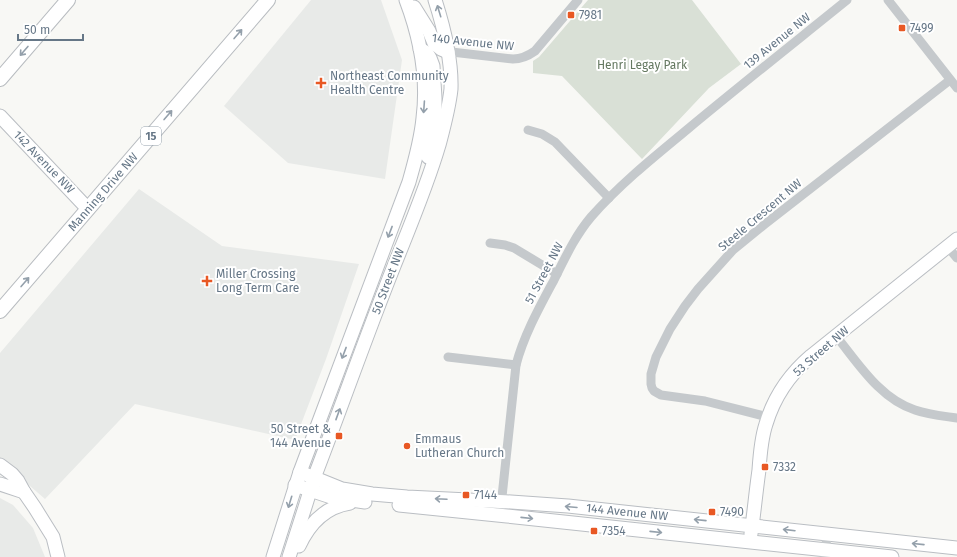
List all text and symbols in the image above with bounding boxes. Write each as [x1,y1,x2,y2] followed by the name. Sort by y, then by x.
[435,5,442,18] one-way arrow
[579,8,602,22] place label: 7981
[566,10,576,20] marker: 7981
[741,10,813,72] street label: 139 Avenue NW
[18,16,83,42] scale bar
[910,21,934,35] place label: 7499
[24,23,50,37] text: 50 m
[897,23,907,33] marker: 7499
[234,29,243,40] one-way arrow
[431,31,515,53] street label: 140 Avenue NW
[20,45,29,56] one-way arrow
[597,58,688,72] park label: Henri Legay Park
[330,69,449,97] place label: Northeast Community Health Centre
[315,77,327,89] marker: Northeast Community Health Centre
[421,100,428,113] one-way arrow
[164,110,173,121] one-way arrow
[141,127,161,145] road number: 15
[11,128,77,196] street label: 142 Avenue NW
[65,150,141,234] street label: Manning Drive NW
[715,176,805,254] street label: Steele Crescent NW
[386,225,394,237] one-way arrow
[522,240,566,306] street label: 51 Street NW
[369,246,407,316] street label: 50 Street NW
[216,267,299,295] place label: Miller Crossing Long Term Care
[201,275,213,287] marker: Miller Crossing Long Term Care
[21,276,30,287] one-way arrow
[790,323,852,379] street label: 53 Street NW
[340,347,348,359] one-way arrow
[335,409,343,421] one-way arrow
[270,422,331,450] place label: 50 Street & 144 Avenue
[334,431,344,441] marker: 50 Street & 144 Avenue
[415,432,504,460] place label: Emmaus Lutheran Church
[402,441,412,451] marker: Emmaus Lutheran Church
[773,460,796,474] place label: 7332
[760,462,770,472] marker: 7332
[474,488,498,502] place label: 7144
[461,490,471,500] marker: 7144
[286,495,293,508] one-way arrow
[435,495,448,502] one-way arrow
[585,501,669,523] street label: 144 Avenue NW
[564,503,577,510] one-way arrow
[720,505,744,519] place label: 7490
[707,507,717,517] marker: 7490
[520,514,533,521] one-way arrow
[694,516,707,523] one-way arrow
[602,524,626,538] place label: 7354
[589,526,599,536] marker: 7354
[783,526,796,533] one-way arrow
[649,528,662,535] one-way arrow
[912,540,925,547] one-way arrow

